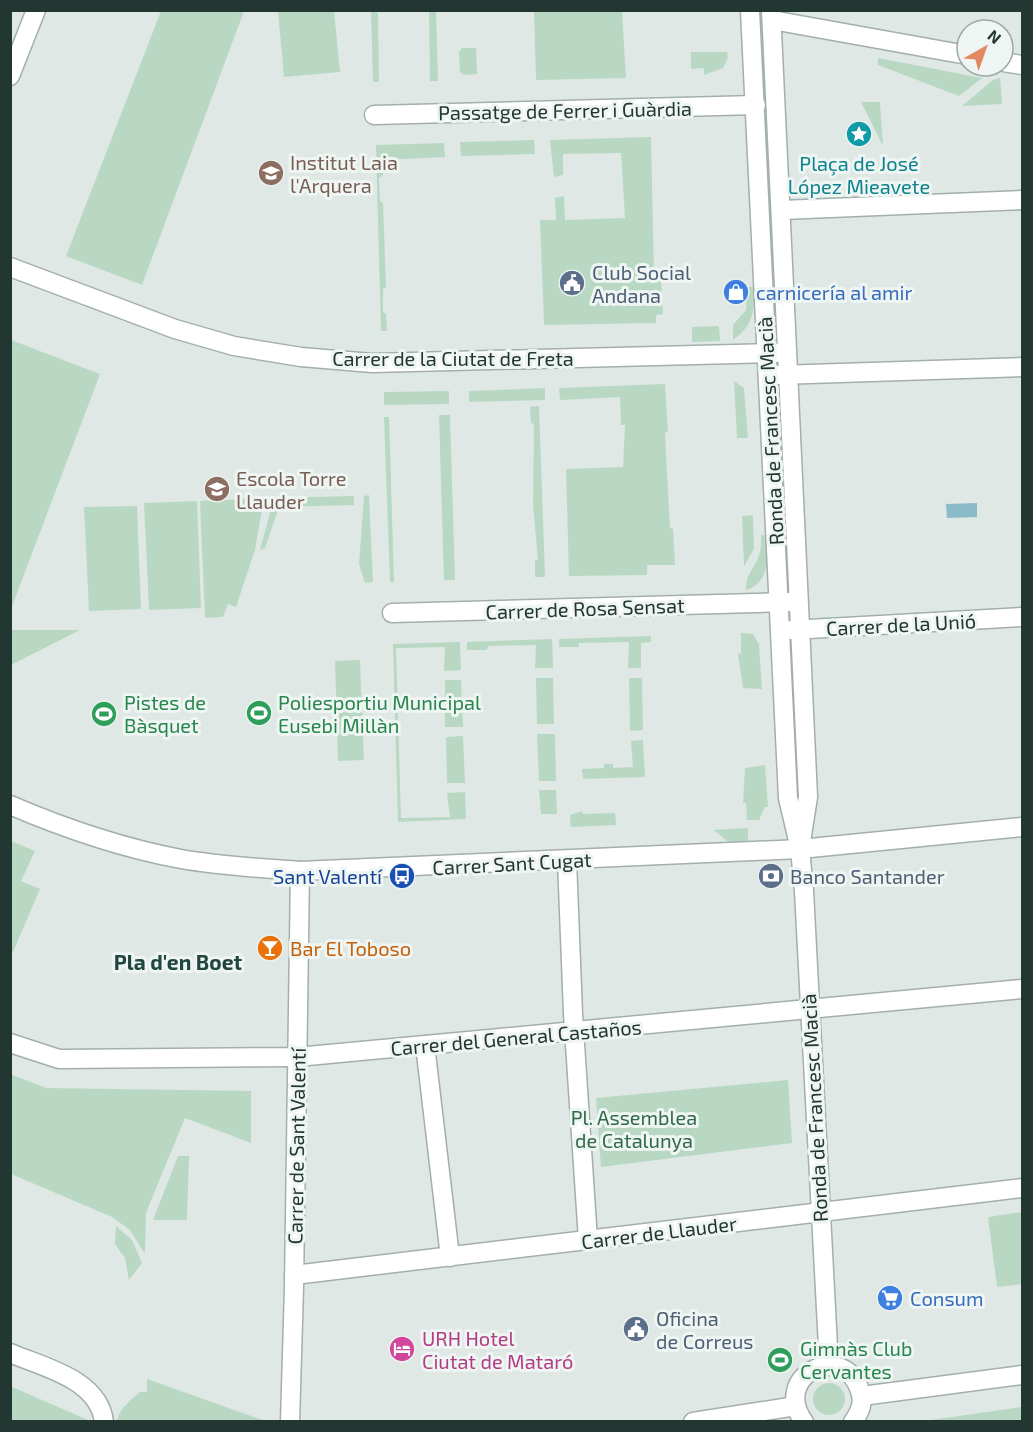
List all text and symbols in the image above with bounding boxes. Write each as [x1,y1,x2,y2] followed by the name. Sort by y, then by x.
[955,18,1015,78] north arrow
[984,25,1005,47] text: N
[438,96,692,124] street label: Passatge de Ferrer i Guàrdia
[844,119,874,149] place icon: Plaça de José López Mieavete
[290,150,398,197] place label: Institut Laia l'Arquera
[788,151,930,198] place label: Plaça de José López Mieavete
[256,158,286,188] school or university icon: Institut Laia l'Arquera
[592,260,691,307] place label: Club Social Andana
[557,268,587,298] public building icon: Club Social Andana
[721,277,751,307] shop icon: carnicería al amir
[756,280,913,304] place label: carnicería al amir
[752,316,788,546] street label: Ronda de Francesc Macià
[332,346,574,370] street label: Carrer de la Ciutat de Freta
[236,466,347,513] place label: Escola Torre Llauder
[202,474,232,504] school or university icon: Escola Torre Llauder
[485,593,685,623] street label: Carrer de Rosa Sensat
[825,608,977,640] street label: Carrer de la Unió
[124,690,206,737] place label: Pistes de Bàsquet
[278,690,481,737] place label: Poliesportiu Municipal Eusebi Millàn
[244,698,274,728] sports icon: Poliesportiu Municipal Eusebi Millàn
[89,699,119,729] sports icon: Pistes de Bàsquet
[432,847,593,879] street label: Carrer Sant Cugat
[387,861,417,891] bus stop icon: Sant Valentí
[756,861,786,891] bank icon: Banco Santander
[273,864,383,888] place label: Sant Valentí
[790,864,945,888] place label: Banco Santander
[255,933,285,963] bar icon: Bar El Toboso
[290,936,411,960] place label: Bar El Toboso
[114,949,243,974] district label: Pla d'en Boet
[796,993,832,1223] street label: Ronda de Francesc Macià
[389,1014,643,1060] street label: Carrer del General Castaños
[282,1047,310,1244] street label: Carrer de Sant Valentí
[571,1105,697,1152] park label: Pl. Assemblea de Catalunya
[580,1211,738,1253] street label: Carrer de Llauder
[875,1283,905,1313] supermarket icon: Consum
[910,1286,983,1310] place label: Consum
[656,1306,754,1353] place label: Oficina de Correus
[621,1314,651,1344] public building icon: Oficina de Correus
[422,1326,573,1373] place label: URH Hotel Ciutat de Mataró
[387,1334,417,1364] hotel icon: URH Hotel Ciutat de Mataró
[800,1336,912,1383] place label: Gimnàs Club Cervantes
[765,1345,795,1375] sports icon: Gimnàs Club Cervantes

